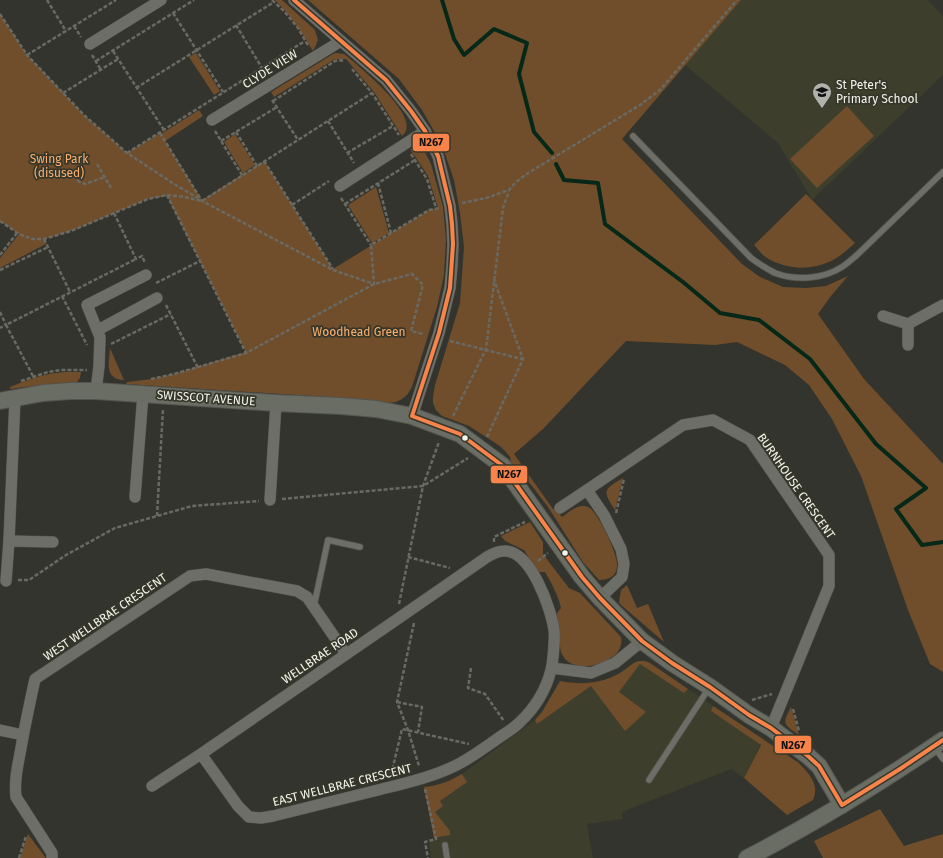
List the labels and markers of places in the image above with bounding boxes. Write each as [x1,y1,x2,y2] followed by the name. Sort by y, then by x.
[836,78,919,106] place label: St Peter's Primary School
[811,81,833,109] school or university icon: St Peter's Primary School
[460,433,470,443] unlabelled marker
[560,548,570,558] unlabelled marker

